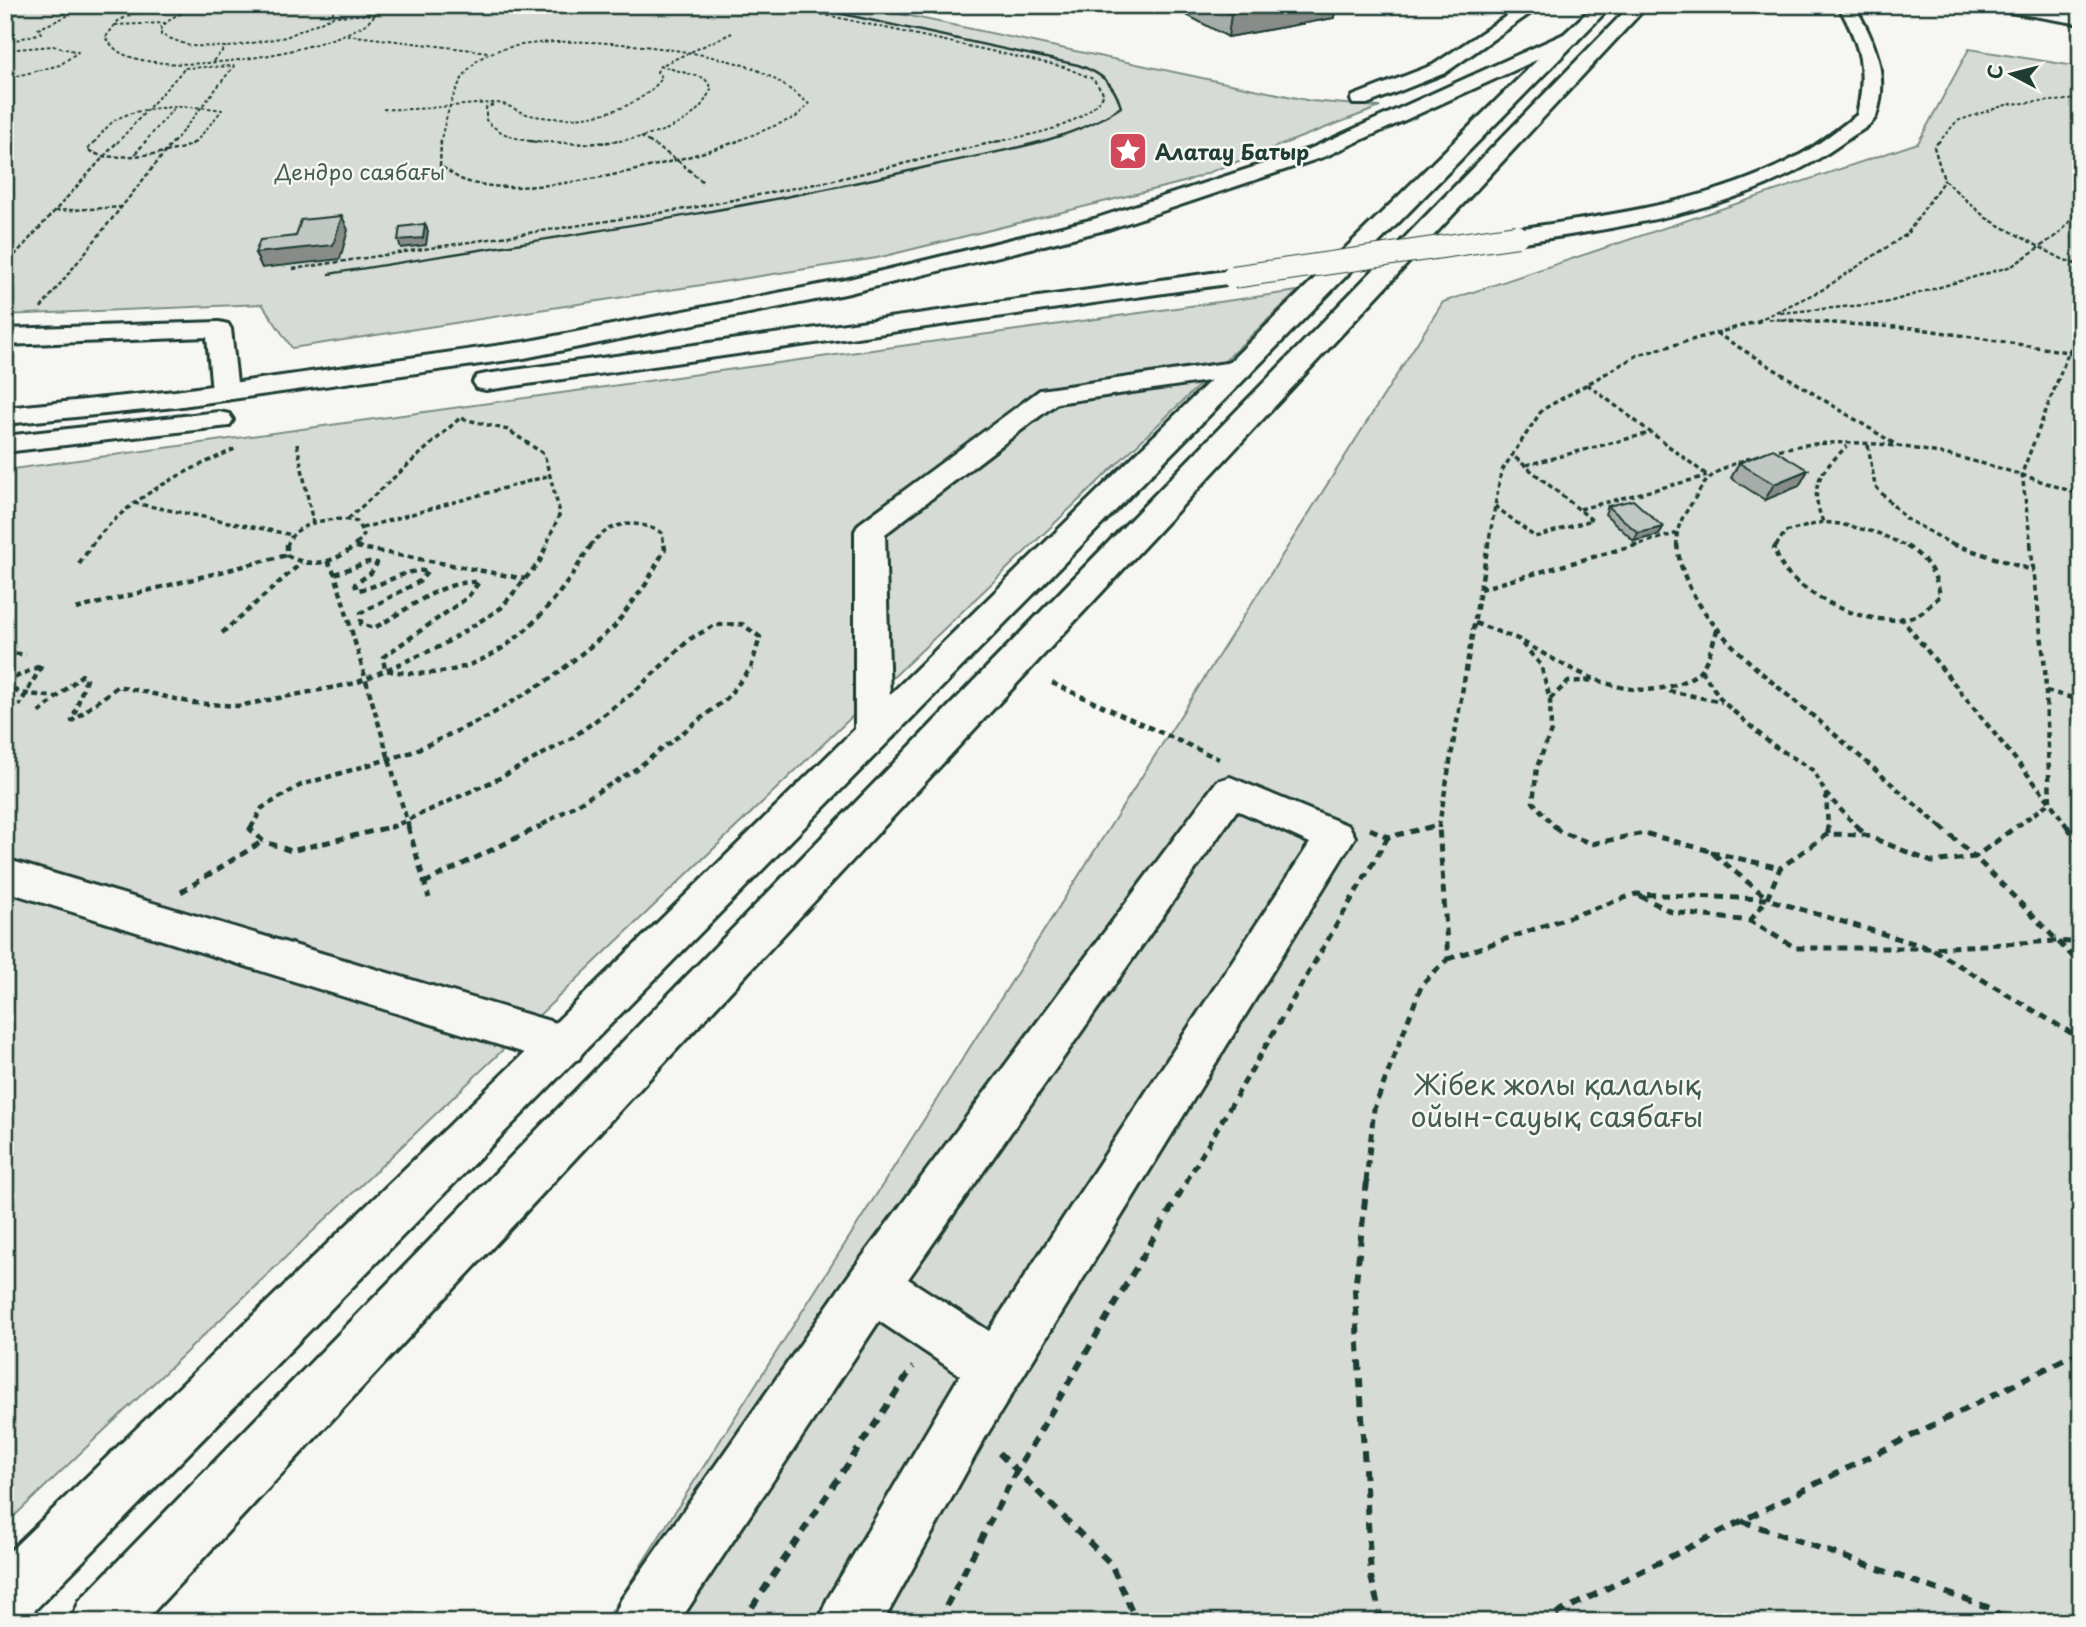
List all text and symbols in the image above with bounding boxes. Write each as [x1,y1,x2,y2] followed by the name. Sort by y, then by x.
[1978,38,2048,108] north arrow
[1979,63,2009,81] text: С
[1107,130,1149,172] place icon: Алатау Батыр
[1155,135,1309,167] place label: Алатау Батыр
[274,155,445,187] park label: Дендро саябағы
[1411,1062,1703,1137] park label: Жібек жолы қалалық ойын-сауық саябағы

